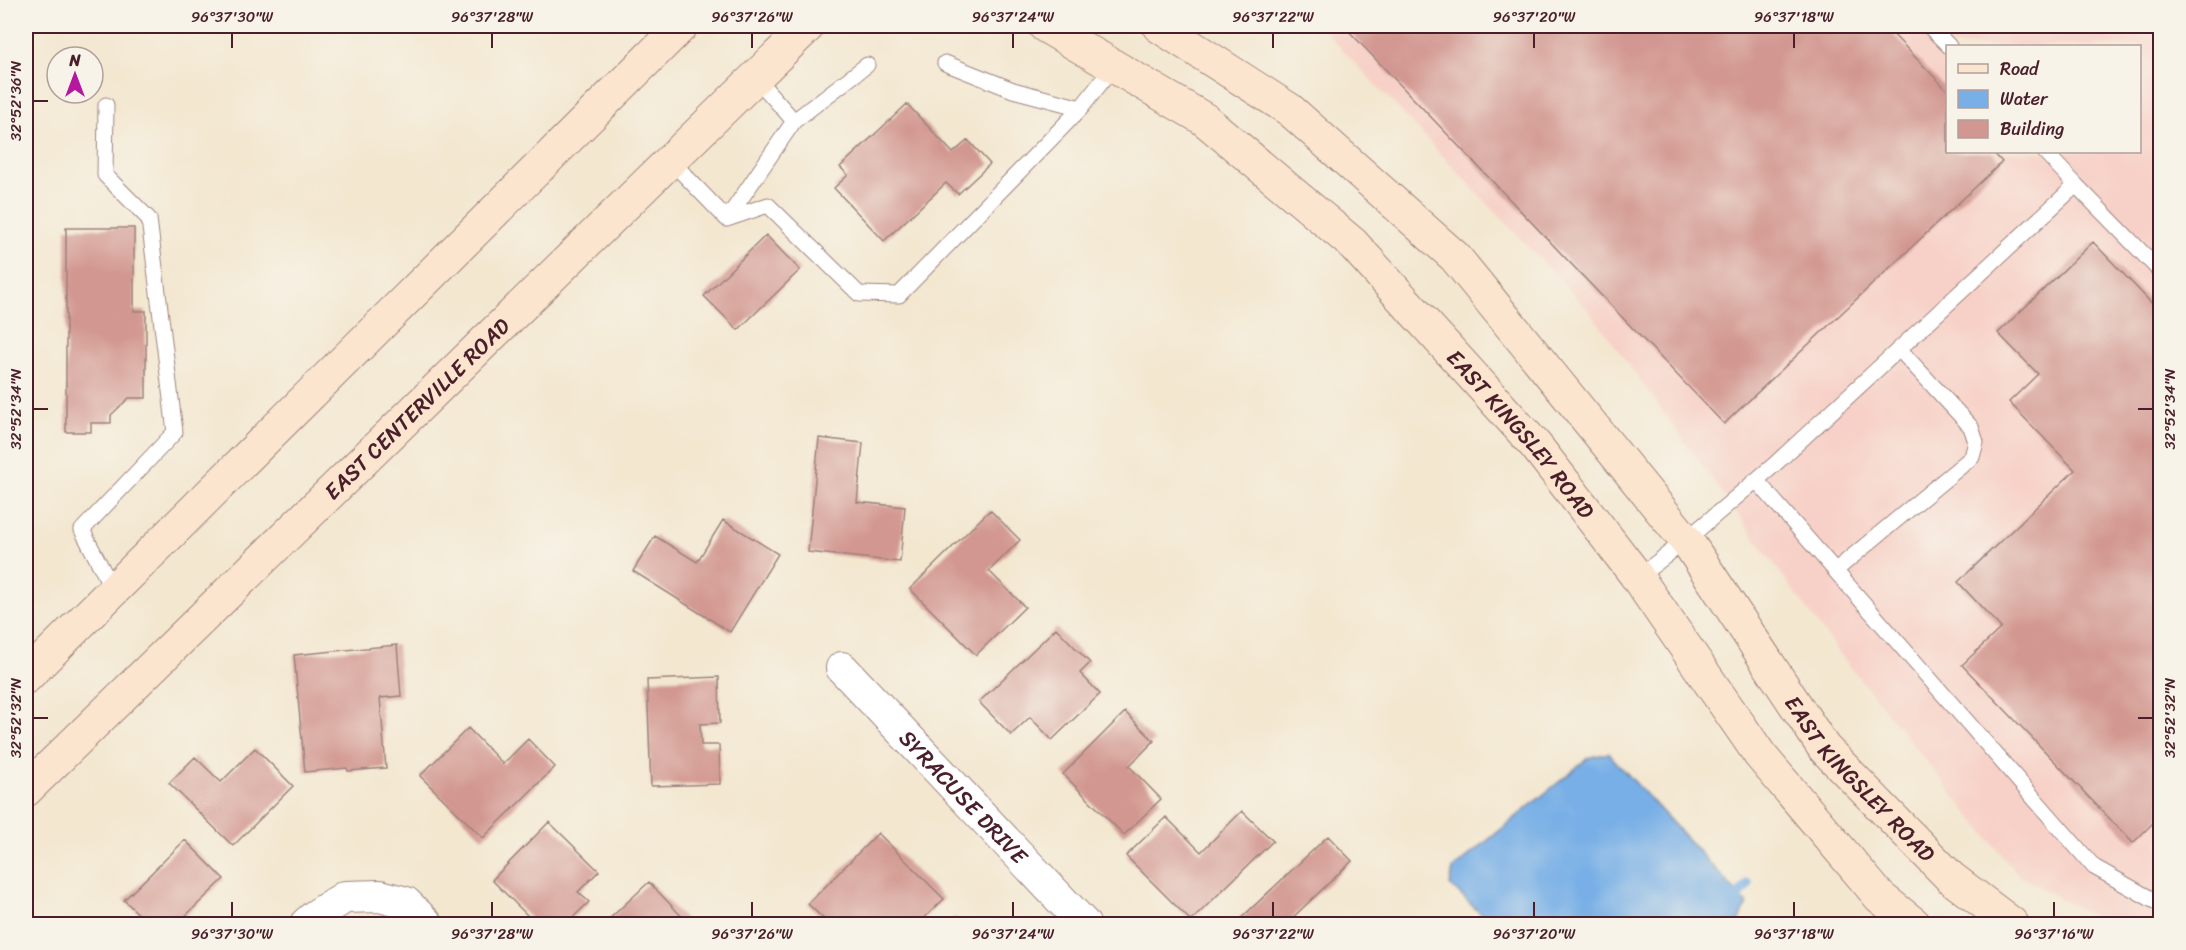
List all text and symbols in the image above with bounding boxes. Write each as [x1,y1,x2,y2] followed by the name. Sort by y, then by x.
[191,4,273,30] text: 96°37'30"W
[451,4,533,30] text: 96°37'28"W
[711,4,793,30] text: 96°37'26"W
[972,4,1055,30] text: 96°37'24"W
[1232,4,1314,30] text: 96°37'22"W
[1493,4,1576,30] text: 96°37'20"W
[1754,4,1834,30] text: 96°37'18"W
[45,45,105,105] north arrow
[1946,45,2141,153] legend
[68,46,81,75] text: N
[2000,53,2040,85] text: Road
[3,60,29,141] text: 32°52'36"N
[2000,83,2049,115] text: Water
[2000,113,2064,145] text: Building
[314,308,519,509] street label: EAST CENTERVILLE ROAD
[1437,339,1606,528] street label: EAST KINGSLEY ROAD
[3,368,29,449] text: 32°52'34"N
[2157,368,2183,449] text: 32°52'34"N
[3,677,29,758] text: 32°52'32"N
[2157,677,2183,758] text: 32°52'32"N
[1774,687,1946,872] street label: EAST KINGSLEY ROAD
[890,720,1039,875] street label: SYRACUSE DRIVE
[191,921,273,947] text: 96°37'30"W
[451,921,533,947] text: 96°37'28"W
[711,921,793,947] text: 96°37'26"W
[972,921,1055,947] text: 96°37'24"W
[1232,921,1314,947] text: 96°37'22"W
[1493,921,1576,947] text: 96°37'20"W
[1754,921,1834,947] text: 96°37'18"W
[2014,921,2094,947] text: 96°37'16"W

